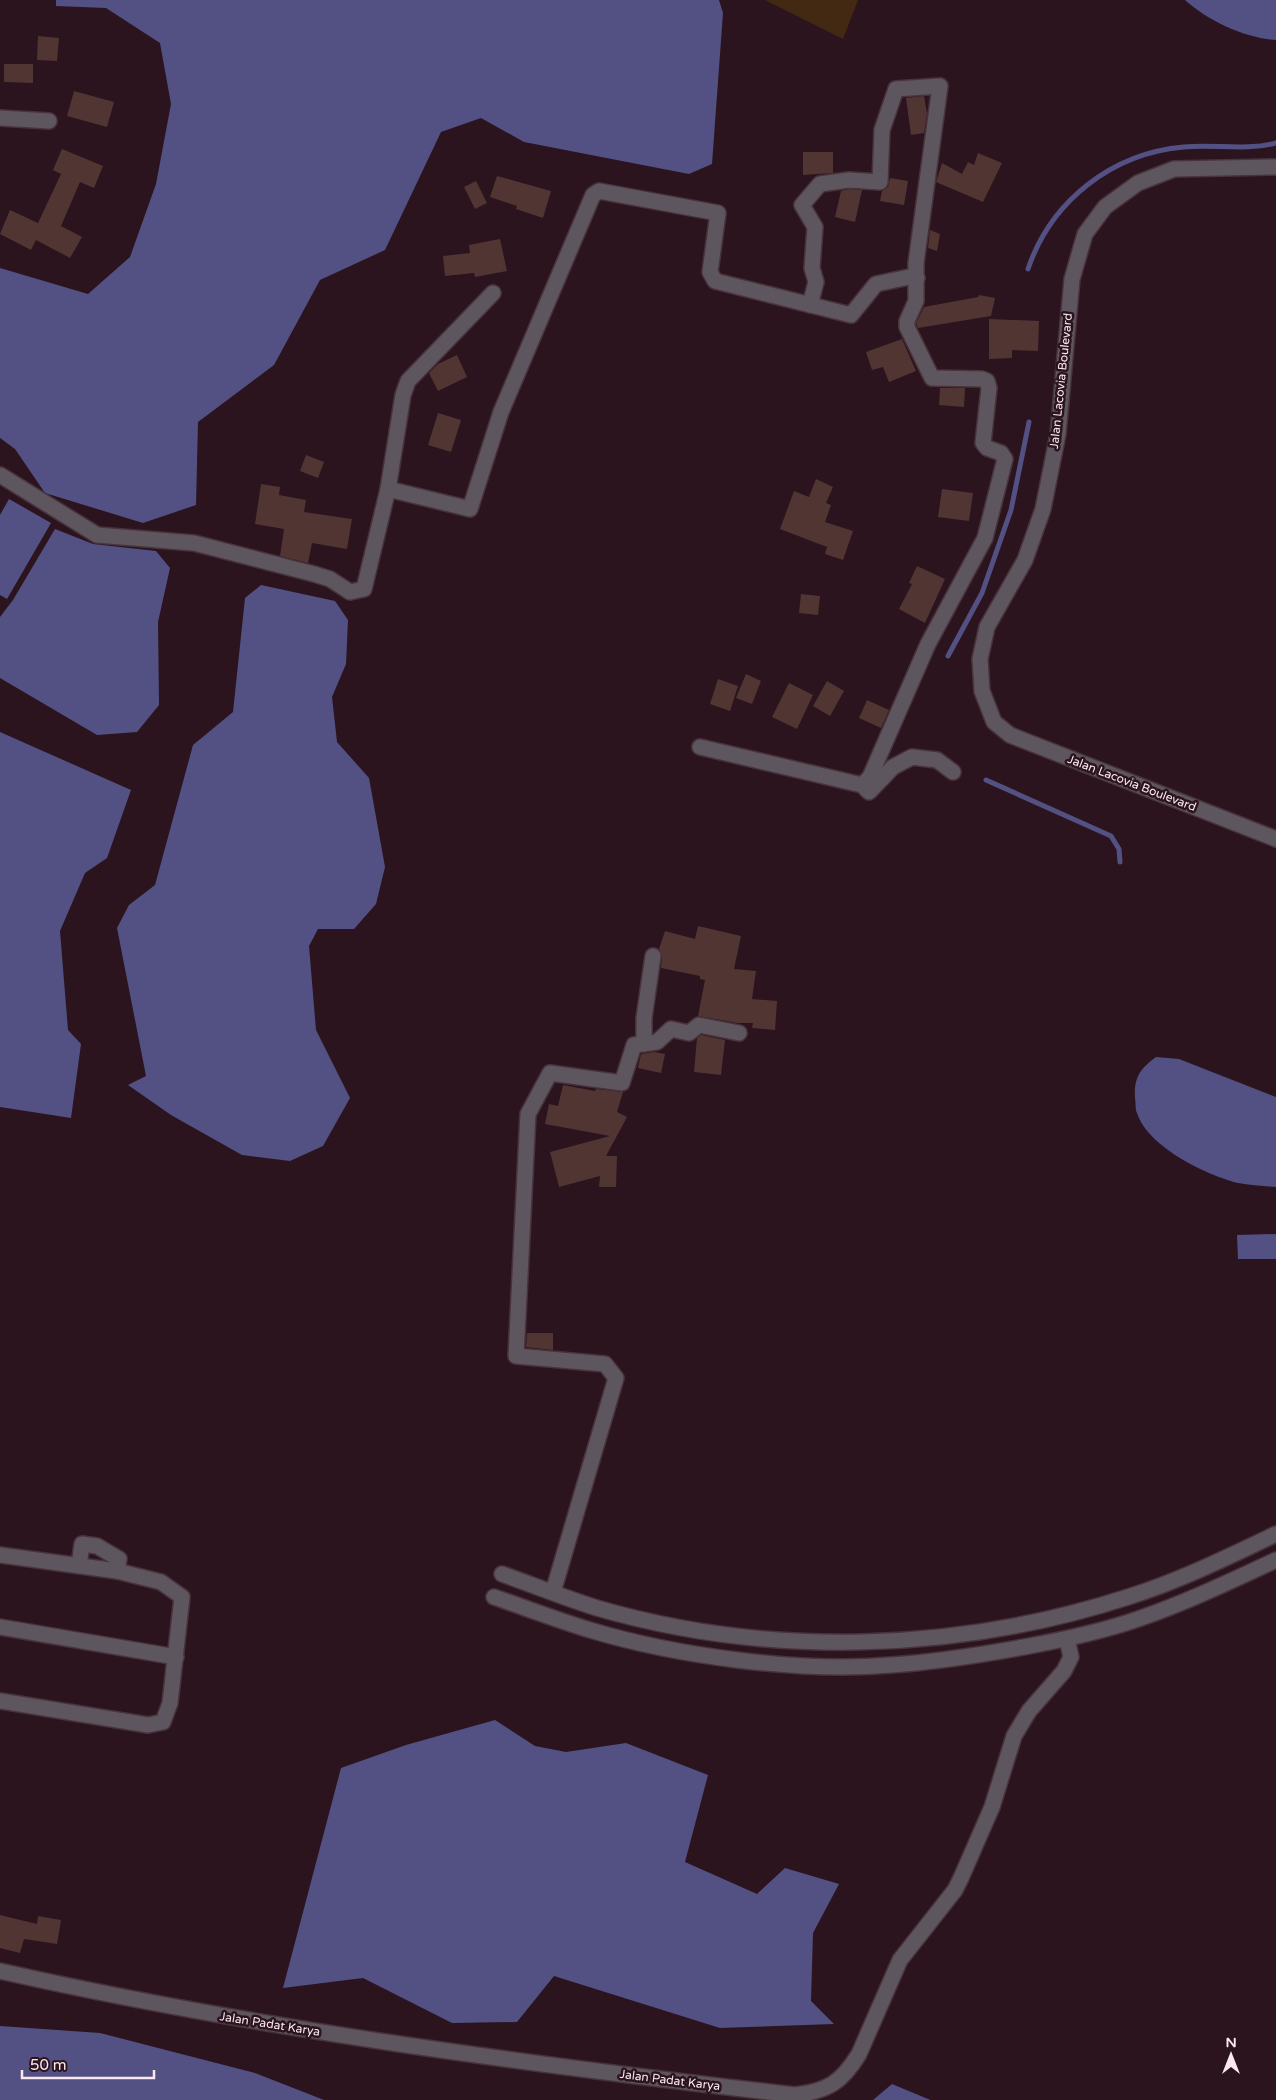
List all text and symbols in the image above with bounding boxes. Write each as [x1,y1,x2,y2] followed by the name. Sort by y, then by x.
[1047,312,1075,450] street label: Jalan Lacovia Boulevard
[1066,752,1198,814] street label: Jalan Lacovia Boulevard
[219,2009,321,2039] street label: Jalan Padat Karya
[1206,2030,1256,2080] north arrow
[1225,2034,1237,2051] text: N
[22,2048,155,2080] scale bar
[30,2056,67,2074] text: 50 m
[619,2067,721,2093] street label: Jalan Padat Karya

